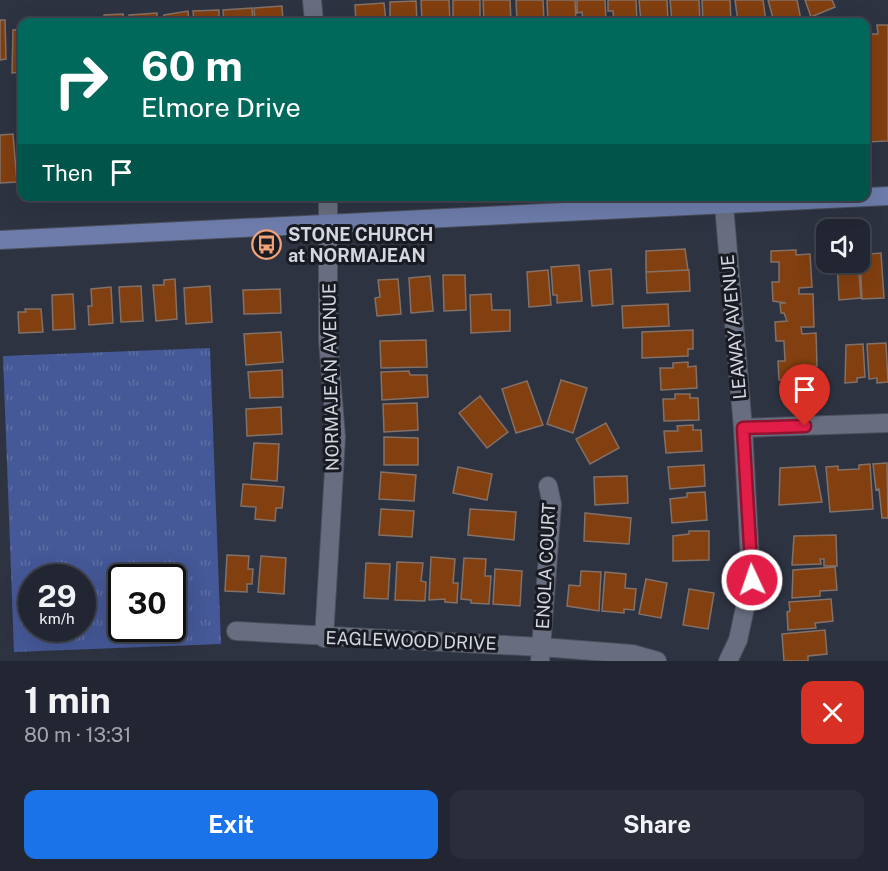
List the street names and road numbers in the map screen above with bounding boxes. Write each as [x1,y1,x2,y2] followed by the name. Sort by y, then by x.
[717,254,750,400] street label: LEAWAY AVENUE
[318,283,343,471] street label: NORMAJEAN AVENUE
[532,502,559,630] street label: ENOLA COURT
[325,627,497,654] street label: EAGLEWOOD DRIVE

